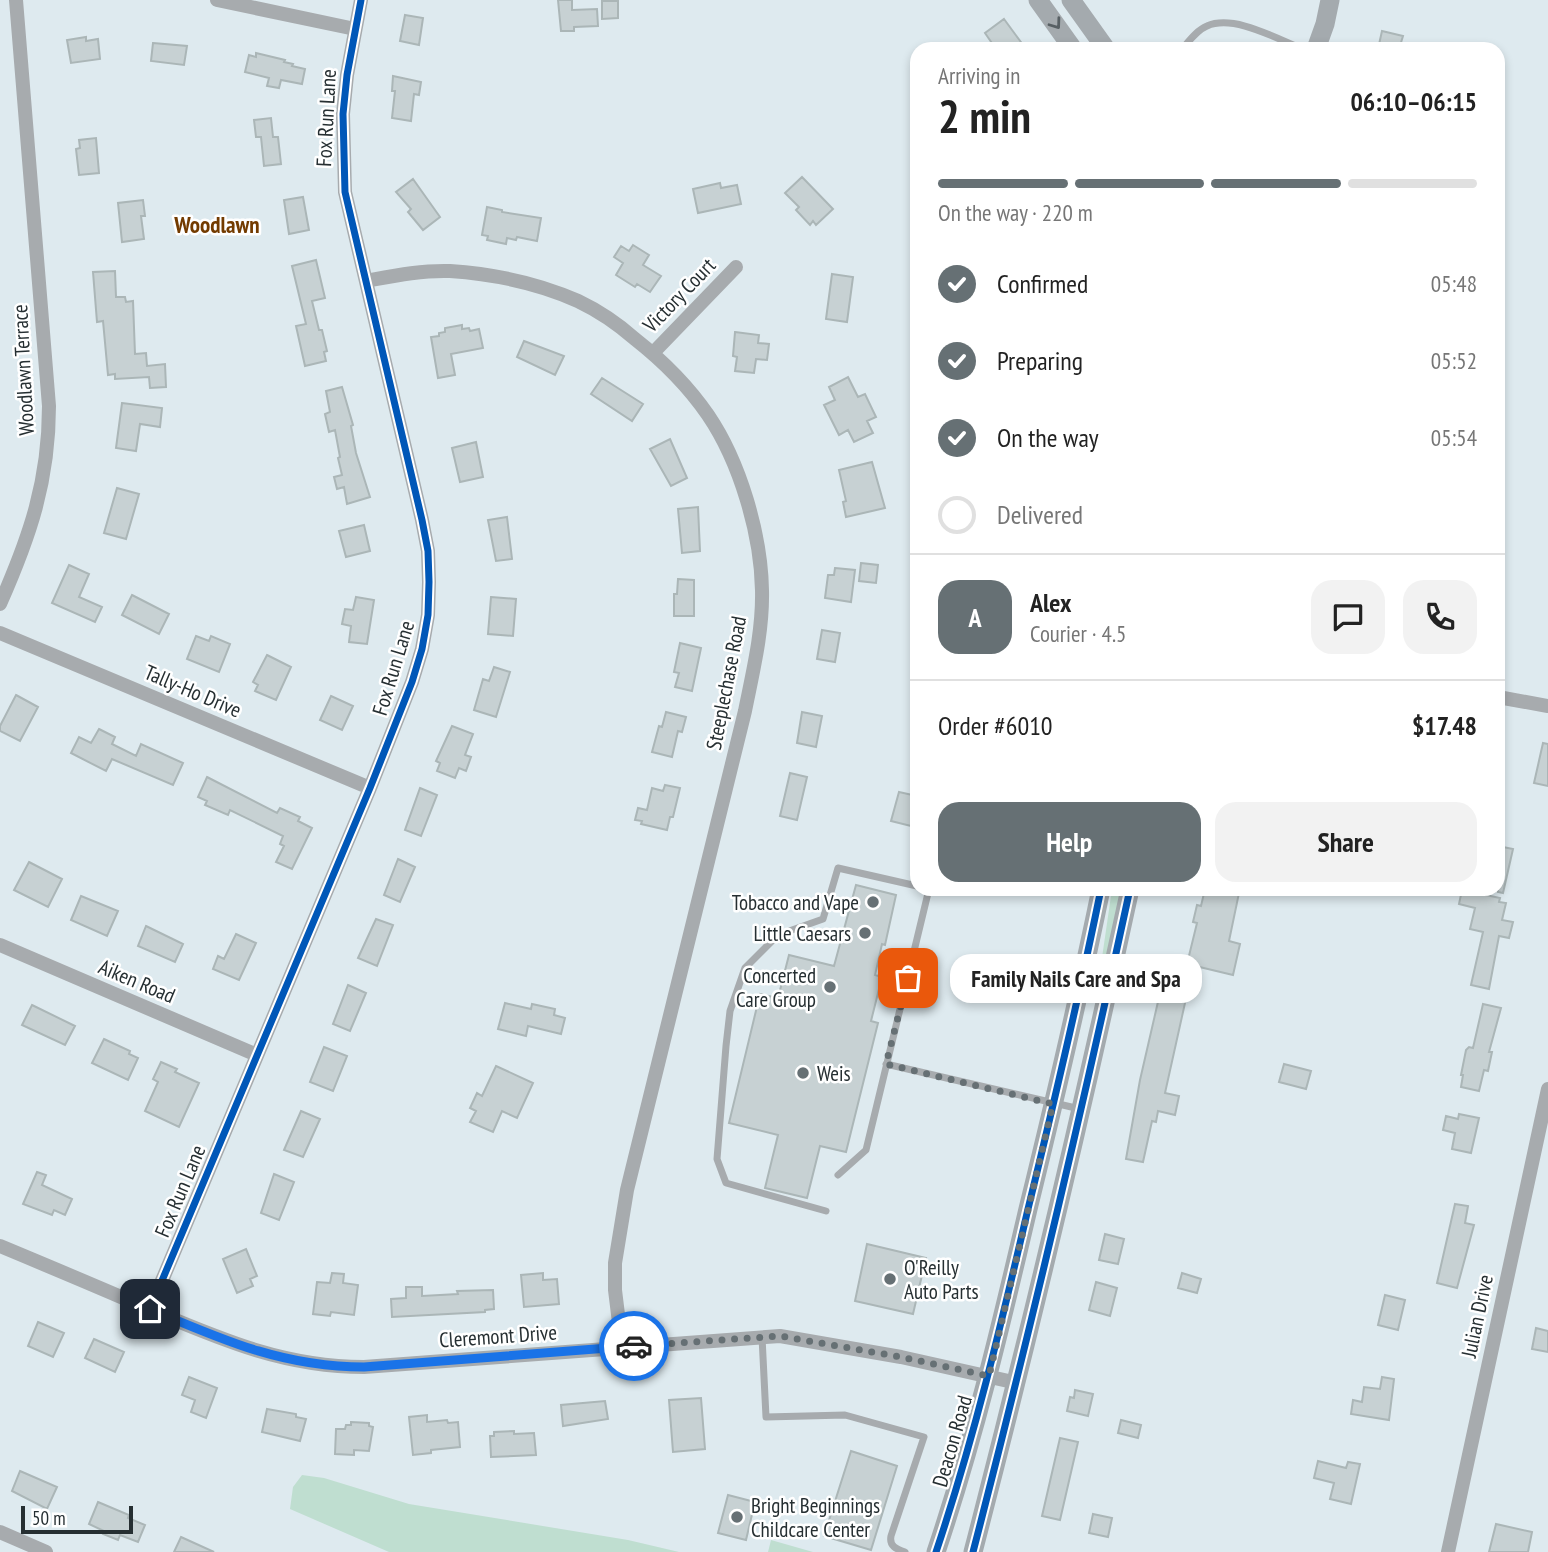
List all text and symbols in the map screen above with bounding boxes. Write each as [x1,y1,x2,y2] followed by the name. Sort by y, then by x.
[1047,17,1060,29] one-way arrow
[938,61,1020,90] text: Arriving in
[310,69,342,167] street label: Fox Run Lane
[1350,85,1477,118] text: 06:10–06:15
[938,86,1031,146] text: 2 min
[938,198,1093,227] text: On the way · 220 m
[173,210,260,239] district label: Woodlawn
[636,252,721,339] street label: Victory Court
[938,265,976,303] icon: check
[997,267,1088,300] text: Confirmed
[1431,269,1477,298] text: 05:48
[6,304,40,436] street label: Woodlawn Terrace
[938,342,976,380] icon: check
[997,344,1083,377] text: Preparing
[1431,346,1477,375] text: 05:52
[938,419,976,457] icon: check
[997,421,1099,454] text: On the way
[1431,423,1477,452] text: 05:54
[997,498,1083,531] text: Delivered
[1311,580,1385,654] button: chat
[1403,580,1477,654] button: phone
[1030,586,1071,619] text: Alex
[968,601,982,634] text: A
[700,614,752,752] street label: Steeplechase Road
[366,617,420,719] street label: Fox Run Lane
[1030,619,1126,648] text: Courier · 4.5
[140,659,246,723] street label: Tally-Ho Drive
[938,709,1053,742] text: Order #6010
[1412,709,1477,742] text: $17.48
[938,802,1201,882] button: Help
[1215,802,1477,882] button: Share
[732,889,859,916] place label: Tobacco and Vape
[865,894,881,910] marker: Tobacco and Vape
[753,920,851,947] place label: Little Caesars
[857,925,873,941] marker: Little Caesars
[878,948,938,1008] pin
[95,953,179,1009] street label: Aiken Road
[950,954,1202,1002] callout: Family Nails Care and Spa
[889,959,927,997] icon: bag
[736,962,816,1013] place label: Concerted Care Group
[971,964,1181,993] text: Family Nails Care and Spa
[822,979,838,995] marker: Concerted Care Group
[817,1060,851,1087] place label: Weis
[795,1065,811,1081] marker: Weis
[149,1141,211,1241] street label: Fox Run Lane
[904,1254,979,1305] place label: O'Reilly Auto Parts
[882,1271,898,1287] marker: O'Reilly Auto Parts
[1455,1272,1499,1361] street label: Julian Drive
[120,1279,180,1339] pin
[131,1290,169,1328] icon: home
[599,1311,669,1381] courier
[438,1318,558,1354] street label: Cleremont Drive
[615,1327,653,1365] icon: car
[926,1392,978,1490] street label: Deacon Road
[751,1492,880,1543] place label: Bright Beginnings Childcare Center
[21,1503,133,1535] scale bar
[32,1506,66,1530] text: 50 m
[729,1509,745,1525] marker: Bright Beginnings Childcare Center

